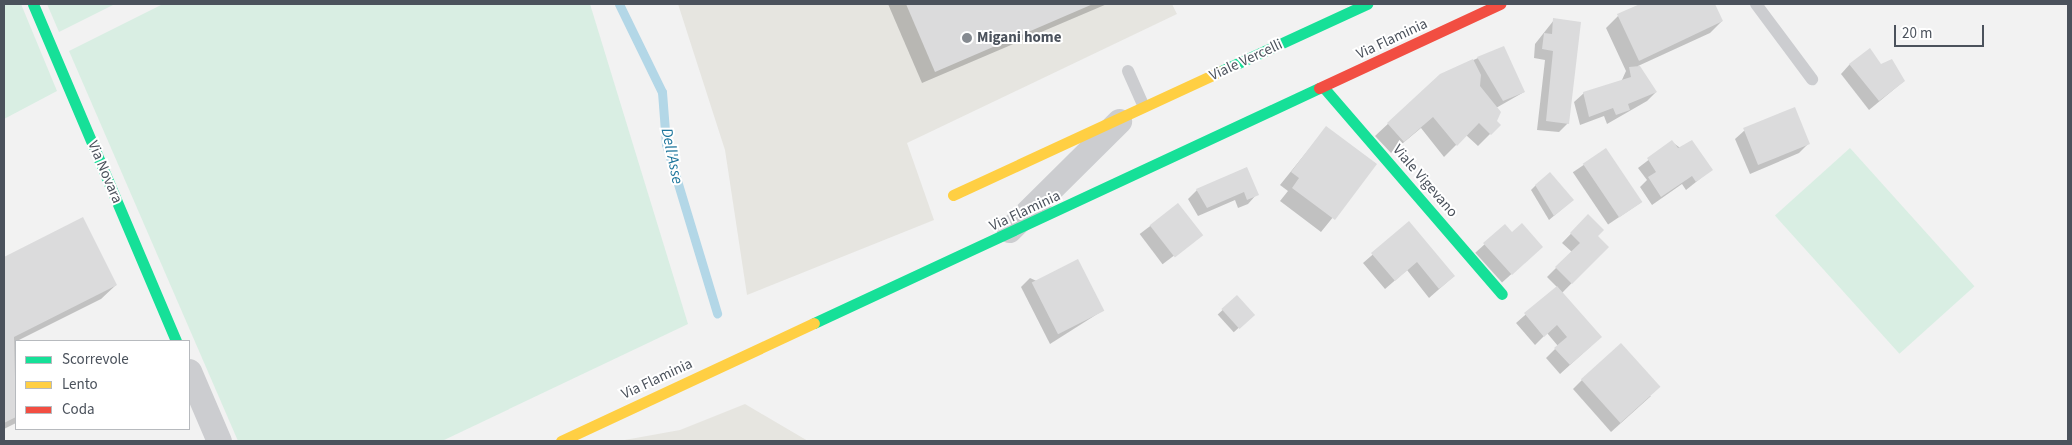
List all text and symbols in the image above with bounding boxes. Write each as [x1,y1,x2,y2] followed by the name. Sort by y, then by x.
[1354,15,1430,63] street label: Via Flaminia
[1897,15,1987,47] scale bar
[1902,23,1932,44] text: 20 m
[977,29,1061,47] place label: Migani home
[961,32,973,44] marker: Migani home
[1207,35,1285,85] street label: Viale Vercelli
[657,126,687,186] water label: Dell'Asse
[84,138,126,206] street label: Via Novara
[1389,141,1461,221] street label: Viale Vigevano
[987,187,1063,235] street label: Via Flaminia
[15,340,190,430] legend
[62,349,129,370] text: Scorrevole
[619,355,695,403] street label: Via Flaminia
[62,374,98,395] text: Lento
[62,399,95,420] text: Coda

